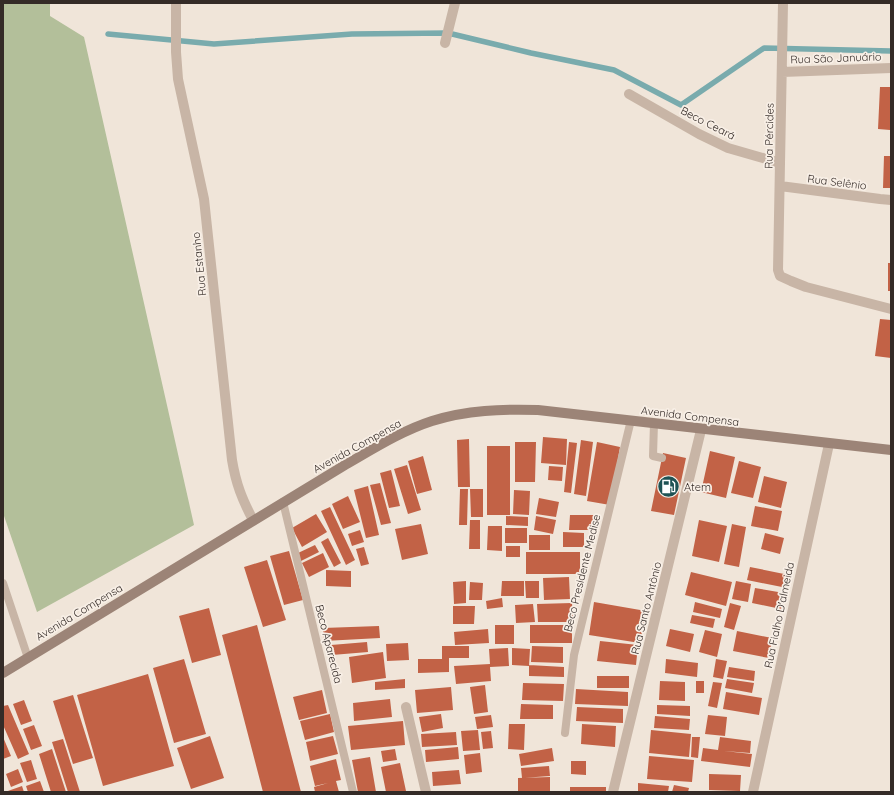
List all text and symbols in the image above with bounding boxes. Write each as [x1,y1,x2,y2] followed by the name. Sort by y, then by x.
[790,49,882,67] street label: Rua São Januário
[678,103,738,143] street label: Beco Ceará
[761,103,777,169] street label: Rua Pércides
[807,171,868,193] street label: Rua Selênio
[189,231,209,297] street label: Rua Estanho
[640,403,740,429] street label: Avenida Compensa
[310,416,404,476] street label: Avenida Compensa
[655,474,681,500] fuel station icon: Atem
[684,480,711,494] place label: Atem
[561,513,603,633] street label: Beco Presidente Medise
[628,560,664,656] street label: Rua Santo Antônio
[761,561,797,669] street label: Rua Fialho D'almeida
[33,581,125,643] street label: Avenida Compensa
[312,603,346,685] street label: Beco Aparecida

